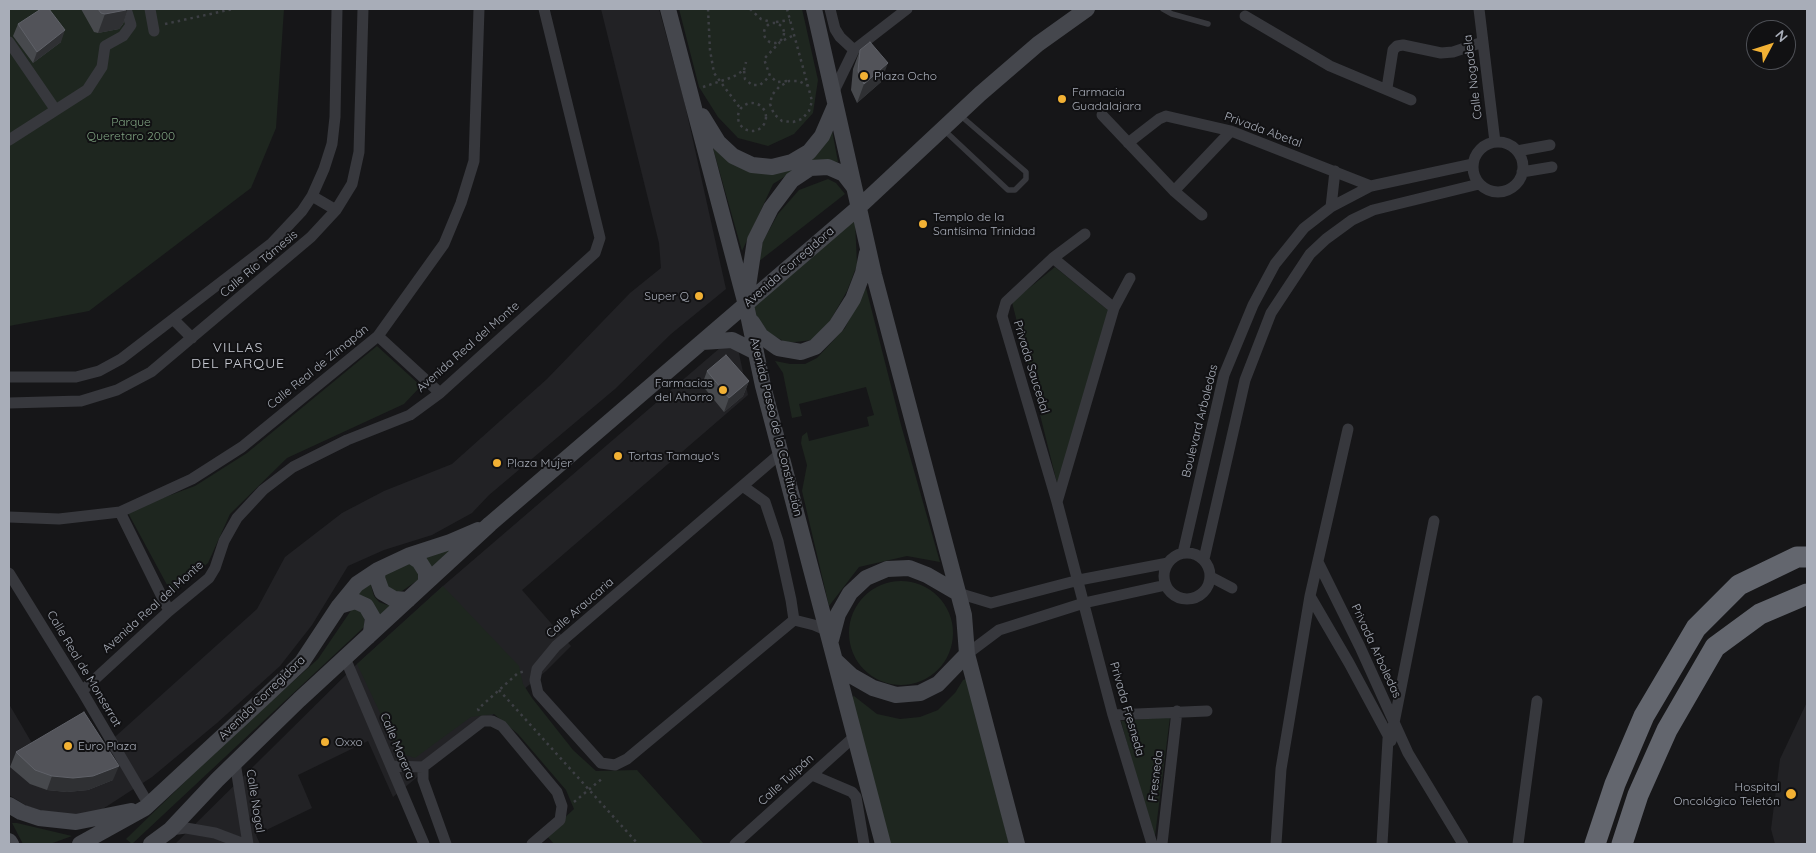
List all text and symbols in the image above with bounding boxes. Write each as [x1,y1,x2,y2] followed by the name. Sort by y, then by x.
[1746,20,1796,70] north arrow
[1772,26,1792,46] text: N
[1461,34,1485,120] street label: Calle Nogadela
[874,69,937,83] place label: Plaza Ocho
[858,70,870,82] marker: Plaza Ocho
[1072,85,1141,113] place label: Farmacia Guadalajara
[1056,93,1068,105] marker: Farmacia Guadalajara
[1222,109,1304,151] street label: Privada Abetal
[87,115,175,143] park label: Parque Queretaro 2000
[933,210,1035,238] place label: Templo de la Santísima Trinidad
[917,218,929,230] marker: Templo de la Santísima Trinidad
[741,224,837,310] street label: Avenida Corregidora
[217,227,301,301] street label: Calle Río Támesis
[644,289,689,303] place label: Super Q
[693,290,705,302] marker: Super Q
[414,299,522,395] street label: Avenida Real del Monte
[1010,319,1052,415] street label: Privada Saucedal
[265,322,371,412] street label: Calle Real de Zimapán
[747,336,805,518] street label: Avenida Paseo de la Constitución
[190,340,286,372] district label: VILLAS DEL PARQUE
[1179,363,1221,479] street label: Boulevard Arboledas
[655,376,713,404] place label: Farmacias del Ahorro
[717,384,729,396] marker: Farmacias del Ahorro
[628,449,719,463] place label: Tortas Tamayo's
[612,450,624,462] marker: Tortas Tamayo's
[507,456,572,470] place label: Plaza Mujer
[491,457,503,469] marker: Plaza Mujer
[100,558,206,656] street label: Avenida Real del Monte
[543,575,617,641] street label: Calle Araucaria
[1348,602,1404,700] street label: Privada Arboledas
[44,608,124,730] street label: Calle Real de Monserrat
[216,653,308,743] street label: Avenida Corregidora
[1107,660,1147,758] street label: Privada Fresneda
[377,711,417,781] street label: Calle Morera
[335,735,363,749] place label: Oxxo
[319,736,331,748] marker: Oxxo
[78,739,137,753] place label: Euro Plaza
[62,740,74,752] marker: Euro Plaza
[1146,749,1166,803] street label: Fresneda
[755,751,817,809] street label: Calle Tulipán
[243,768,267,834] street label: Calle Nogal
[1673,780,1780,808] place label: Hospital Oncológico Teletón
[1784,787,1798,801] marker: Hospital Oncológico Teletón

